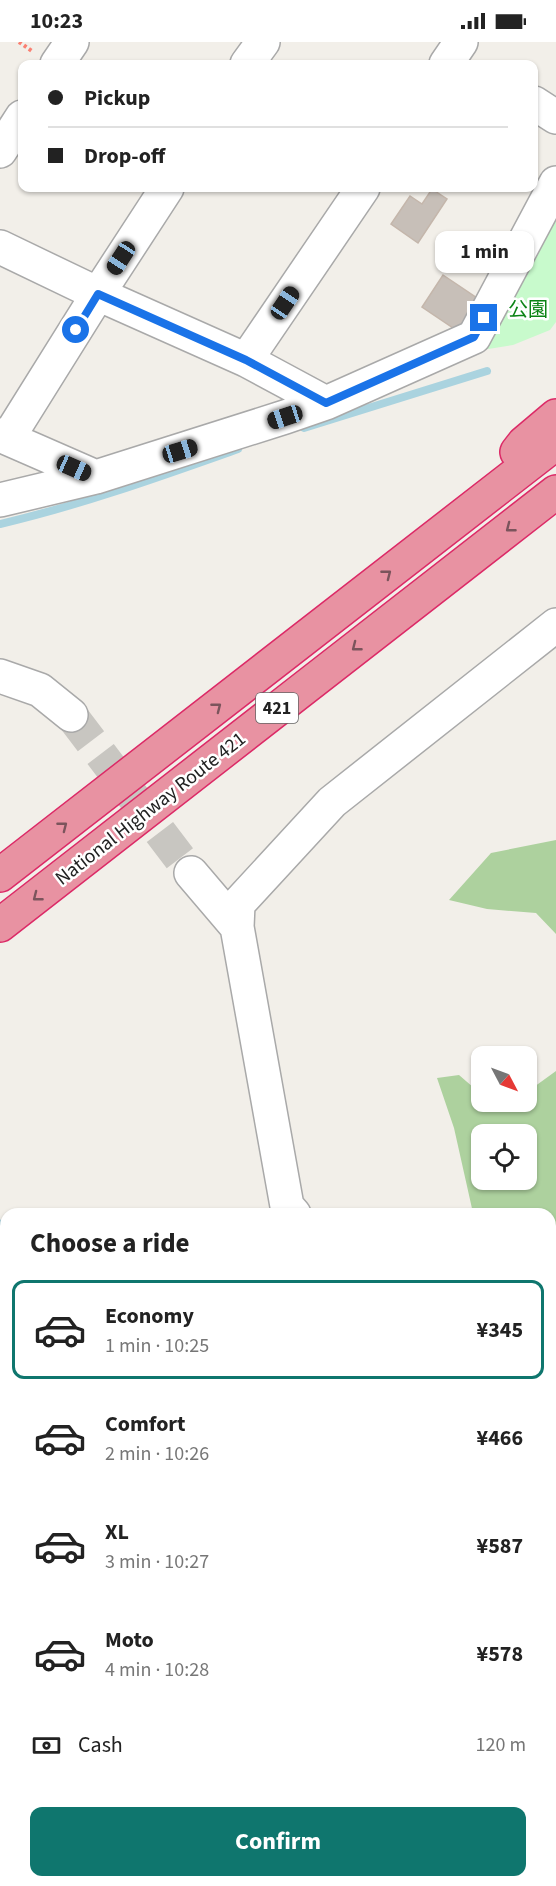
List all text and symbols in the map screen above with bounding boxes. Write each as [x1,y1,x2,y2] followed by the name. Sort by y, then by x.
[30,5,83,37] text: 10:23
[84,82,150,114] text: Pickup
[84,140,165,172] text: Drop-off
[434,231,534,273] callout: 1 min
[104,238,138,278] car
[460,238,509,266] text: 1 min
[267,283,303,323] car
[508,296,548,324] park label: 公園
[470,304,497,331] route end
[62,316,89,343] route start
[265,403,305,431] car
[160,437,200,465] car
[54,452,94,484] car
[506,520,517,531] one-way arrow
[381,571,392,582] one-way arrow
[351,640,362,651] one-way arrow
[256,693,298,723] road number: 421
[210,703,221,714] one-way arrow
[49,725,252,892] street label: National Highway Route 421
[56,823,67,834] one-way arrow
[32,889,43,900] one-way arrow
[471,1046,537,1112] north arrow
[471,1046,537,1190] map controls
[471,1124,537,1190] button: locate
[30,1224,190,1263] text: Choose a ride
[105,1300,194,1332] text: Economy
[33,1303,87,1357] icon: car
[477,1314,523,1346] text: ¥345
[105,1332,209,1360] text: 1 min · 10:25
[105,1408,186,1440] text: Comfort
[33,1411,87,1465] icon: car
[477,1422,523,1454] text: ¥466
[105,1440,209,1468] text: 2 min · 10:26
[105,1516,129,1548] text: XL
[33,1519,87,1573] icon: car
[477,1530,523,1562] text: ¥587
[105,1548,209,1576] text: 3 min · 10:27
[105,1624,154,1656] text: Moto
[33,1627,87,1681] icon: car
[477,1638,523,1670] text: ¥578
[105,1656,209,1684] text: 4 min · 10:28
[30,1729,63,1762] icon: cash
[78,1729,123,1761] text: Cash
[476,1731,526,1759] text: 120 m
[30,1807,526,1876] button: Confirm

